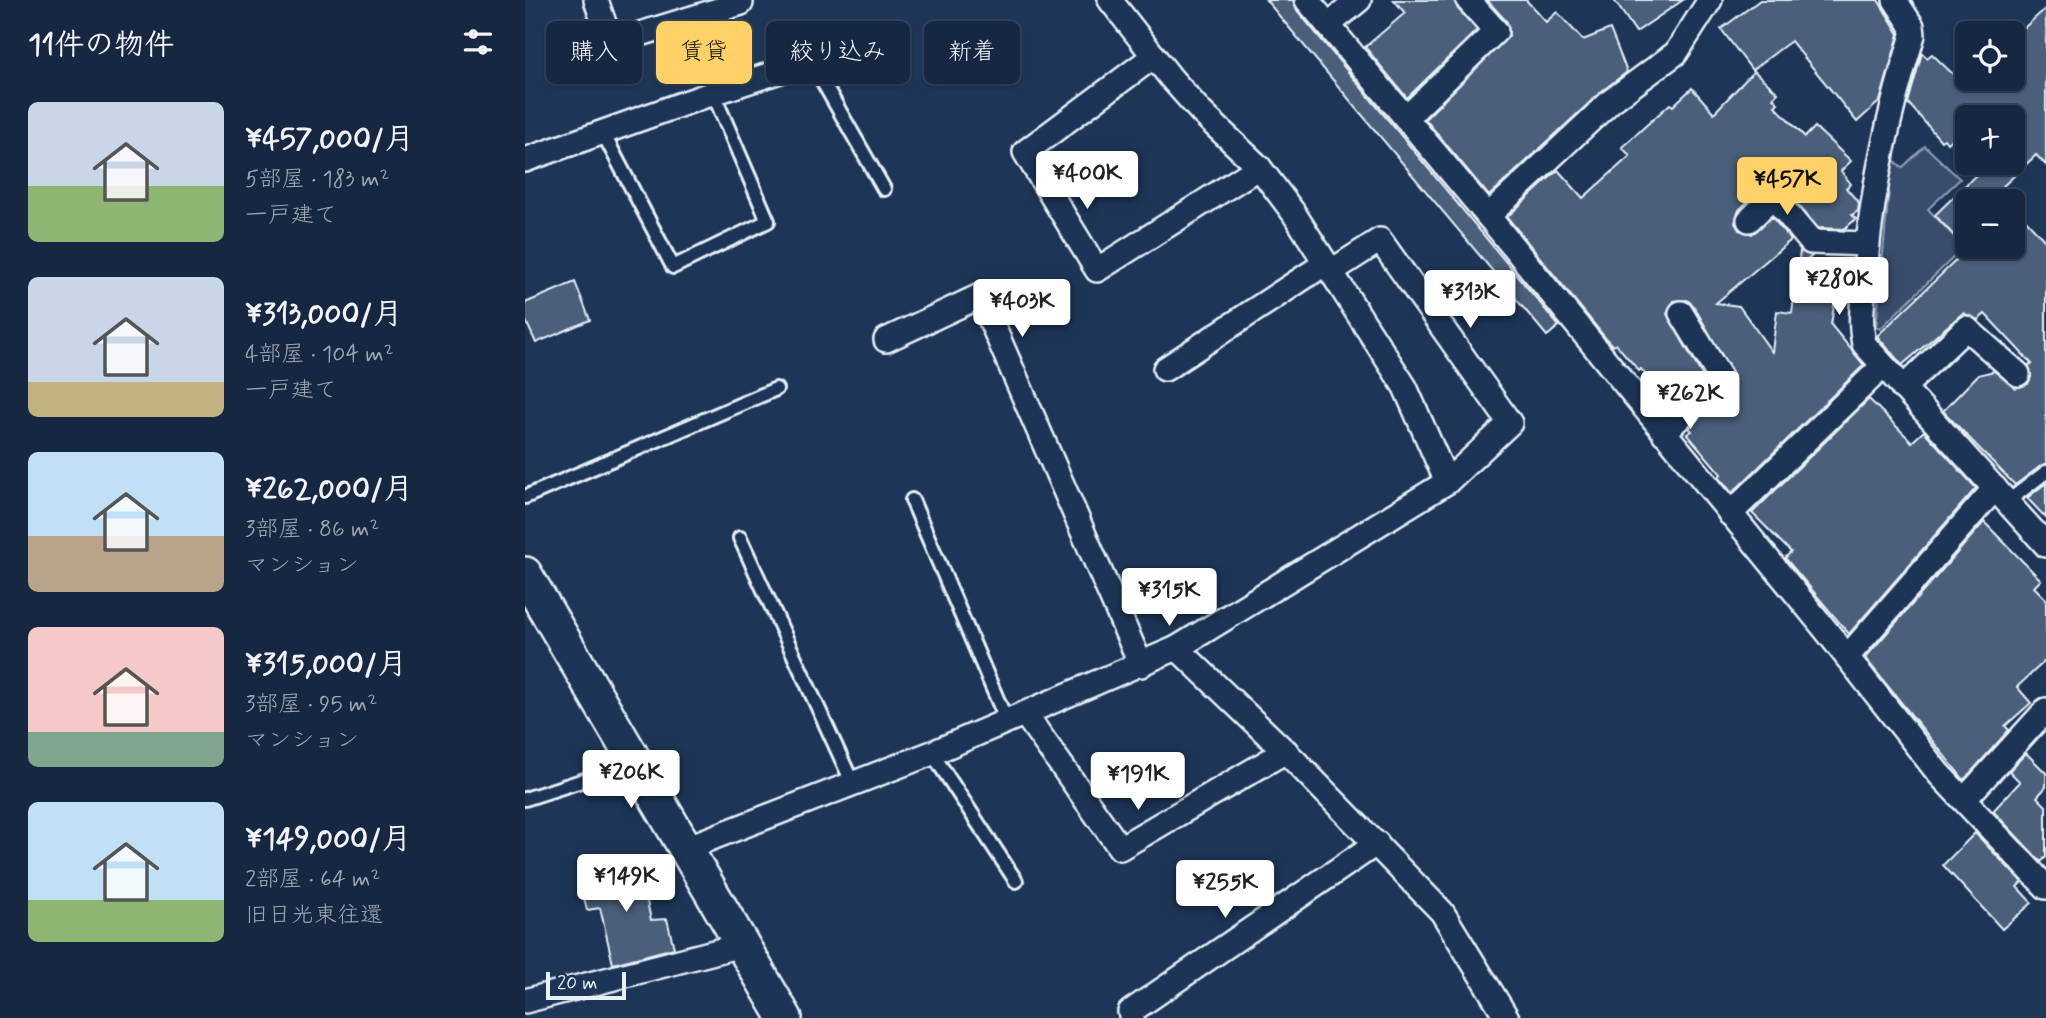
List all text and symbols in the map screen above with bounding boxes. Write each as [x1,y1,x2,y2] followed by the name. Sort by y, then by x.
[546,21,642,84] chip: 購入
[656,21,752,84] chip: 賃貸
[766,21,910,84] chip: 絞り込み
[924,21,1020,84] chip: 新着
[1955,21,2025,259] map controls
[1955,21,2025,91] button: locate
[459,23,497,61] icon: filters
[28,26,174,65] text: 11件の物件
[1955,105,2025,175] button: +
[245,120,414,159] text: ¥457,000/月
[84,130,168,214] icon: home
[1038,152,1136,211] pin: ¥400K
[1738,158,1836,217] pin: ¥457K
[1052,159,1122,189] text: ¥400K
[245,165,389,195] text: 5部屋 · 183 m²
[1753,165,1821,195] text: ¥457K
[1955,189,2025,259] button: −
[245,201,337,231] text: 一戸建て
[1790,258,1888,317] pin: ¥280K
[1805,265,1873,295] text: ¥280K
[1421,270,1519,330] pin: ¥313K
[1440,278,1500,308] text: ¥313K
[973,280,1071,339] pin: ¥403K
[989,287,1055,317] text: ¥403K
[245,295,403,334] text: ¥313,000/月
[84,305,168,389] icon: home
[245,340,394,370] text: 4部屋 · 104 m²
[1641,372,1739,431] pin: ¥262K
[245,376,337,406] text: 一戸建て
[1656,379,1724,409] text: ¥262K
[245,470,413,509] text: ¥262,000/月
[84,480,168,564] icon: home
[245,515,379,545] text: 3部屋 · 86 m²
[245,551,359,581] text: マンション
[1120,568,1218,628] pin: ¥315K
[1138,576,1200,606] text: ¥315K
[245,645,407,684] text: ¥315,000/月
[84,655,168,739] icon: home
[245,690,377,720] text: 3部屋 · 95 m²
[245,726,359,756] text: マンション
[582,750,680,810] pin: ¥206K
[1089,752,1187,812] pin: ¥191K
[599,758,663,788] text: ¥206K
[1107,760,1169,790] text: ¥191K
[245,820,411,859] text: ¥149,000/月
[84,830,168,914] icon: home
[577,855,675,914] pin: ¥149K
[1176,860,1274,920] pin: ¥255K
[593,862,659,892] text: ¥149K
[245,865,380,895] text: 2部屋 · 64 m²
[1192,868,1258,898] text: ¥255K
[245,901,383,931] text: 旧日光東往還
[546,969,627,1001] scale bar
[557,971,597,996] text: 20 m

